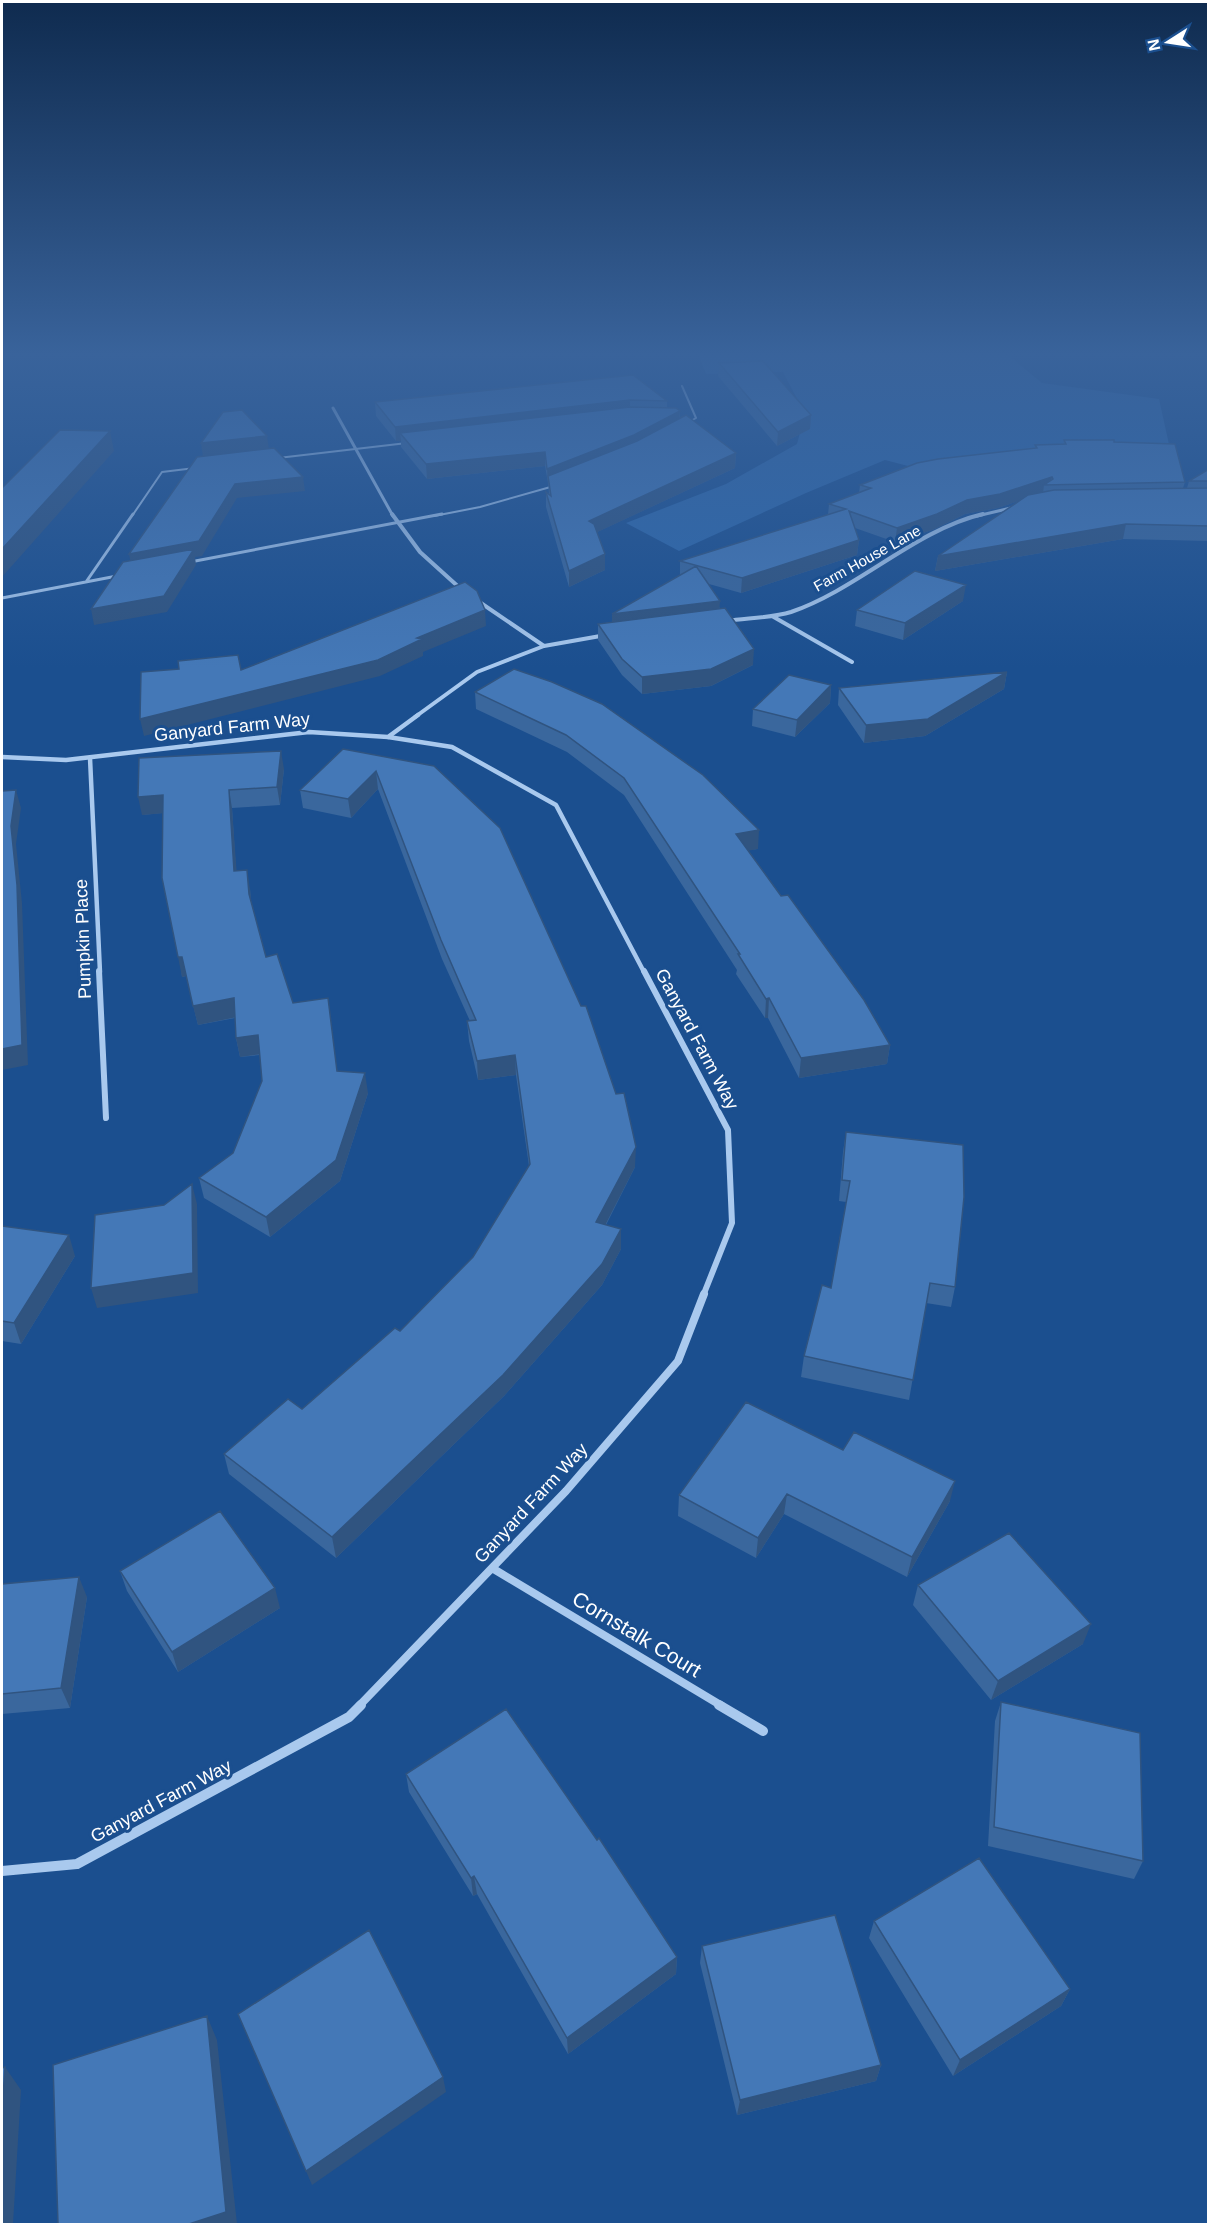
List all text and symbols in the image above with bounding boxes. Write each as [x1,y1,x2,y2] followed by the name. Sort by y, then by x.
[1138,12,1198,72] north arrow
[1144,38,1163,52] text: N
[810,521,924,595] street label: Farm House Lane
[153,709,311,745] street label: Ganyard Farm Way
[71,879,95,999] street label: Pumpkin Place
[651,965,743,1113] street label: Ganyard Farm Way
[470,1439,592,1567] street label: Ganyard Farm Way
[569,1587,706,1682] street label: Cornstalk Court
[87,1755,235,1847] street label: Ganyard Farm Way

